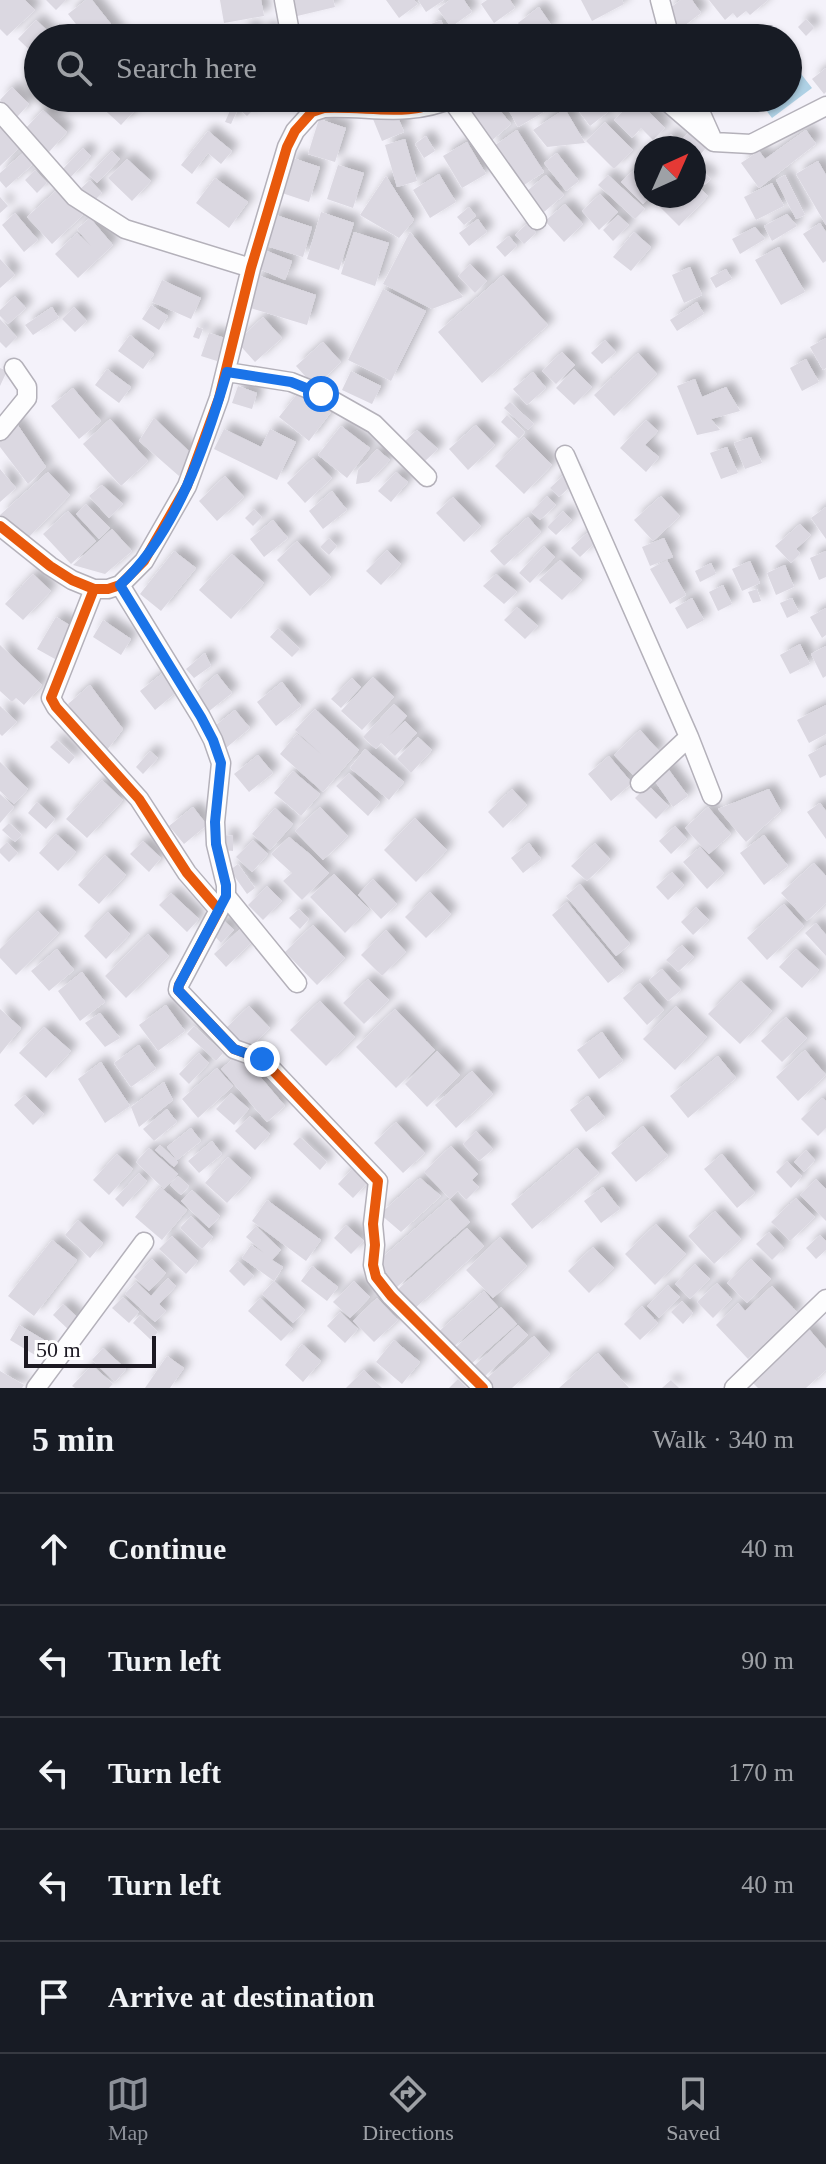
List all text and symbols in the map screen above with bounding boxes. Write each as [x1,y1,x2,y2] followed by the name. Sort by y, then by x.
[24,24,802,112] search box
[52,46,96,90] icon: search
[116,51,257,84] text: Search here
[634,136,706,208] north arrow
[303,376,339,412] route start
[244,1041,280,1077] route end
[24,1332,156,1368] scale bar
[36,1337,81,1362] text: 50 m
[32,1421,114,1458] text: 5 min
[652,1425,794,1454] text: Walk · 340 m
[32,1527,76,1571] icon: ahead
[108,1532,226,1565] text: Continue
[741,1534,794,1563] text: 40 m
[32,1639,76,1683] icon: left
[108,1644,221,1677] text: Turn left
[741,1646,794,1675] text: 90 m
[32,1751,76,1795] icon: left
[108,1756,221,1789] text: Turn left
[728,1758,794,1787] text: 170 m
[32,1863,76,1907] icon: left
[108,1868,221,1901] text: Turn left
[741,1870,794,1899] text: 40 m
[32,1975,76,2019] icon: arrive
[108,1980,375,2013] text: Arrive at destination
[106,2072,150,2146] tab: Map
[362,2072,454,2146] tab: Directions
[666,2072,720,2146] tab: Saved

